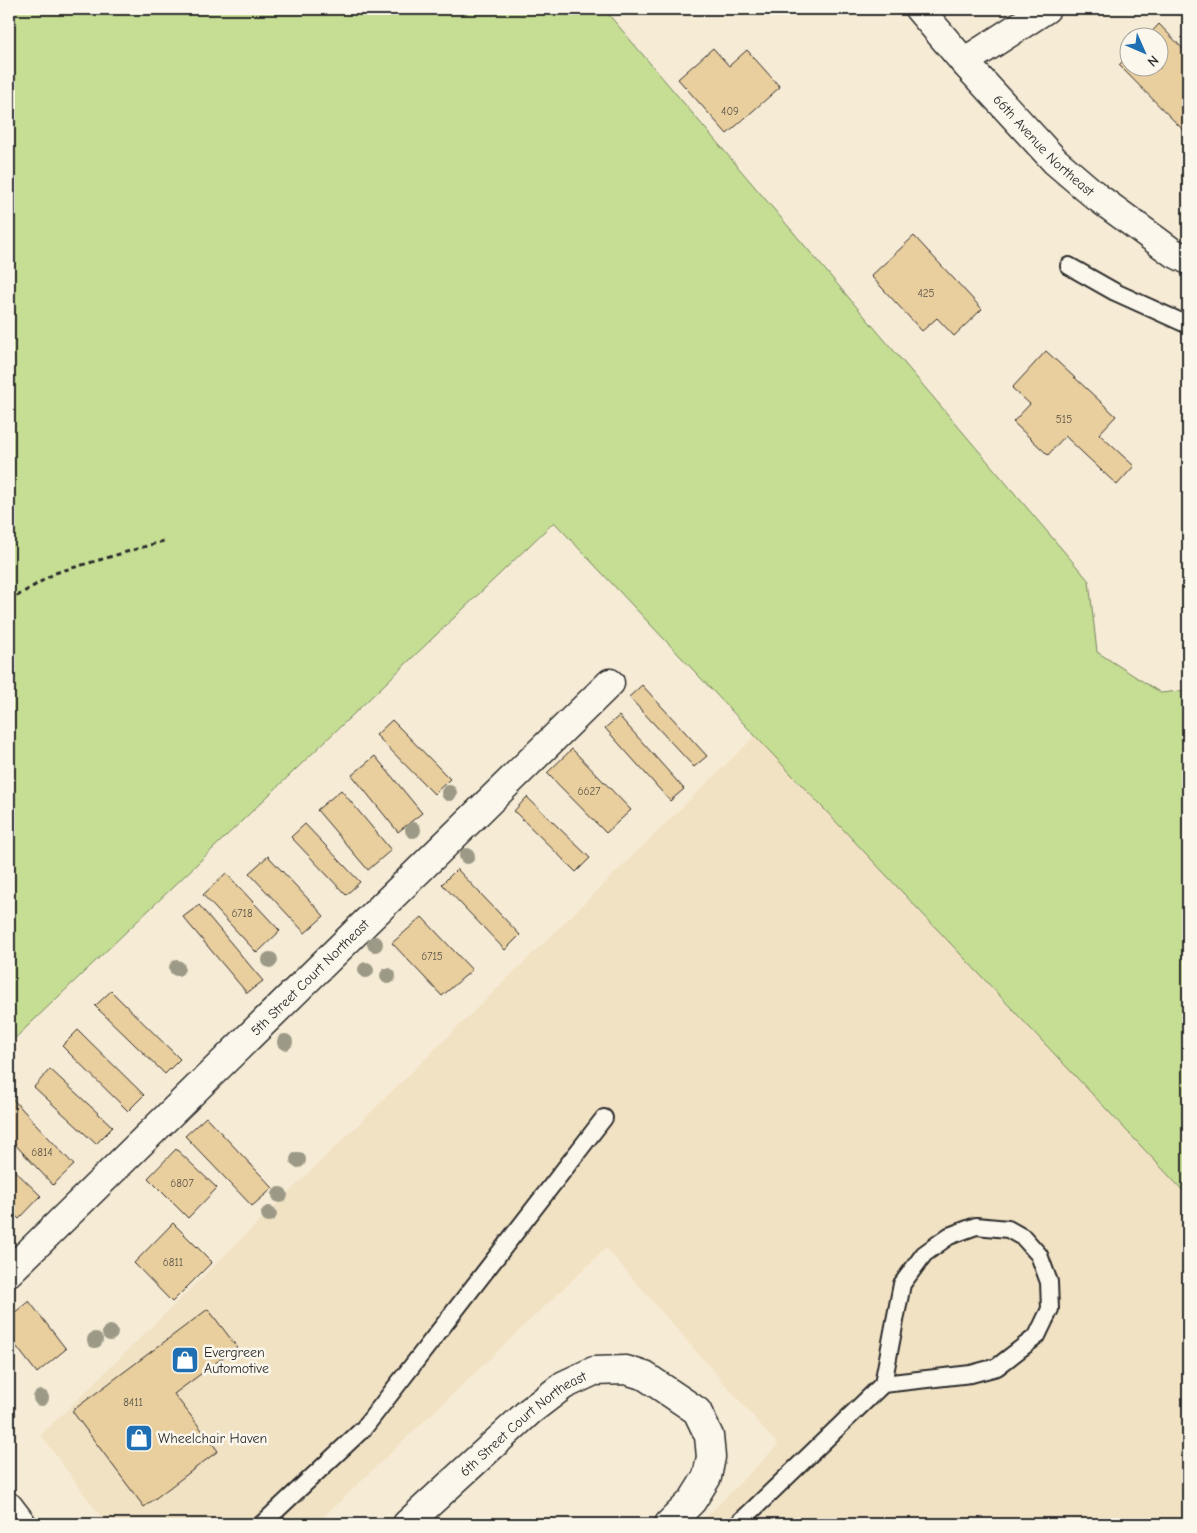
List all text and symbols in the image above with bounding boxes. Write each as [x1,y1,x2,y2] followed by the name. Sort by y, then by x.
[1120,28,1170,78] north arrow
[1144,52,1162,70] text: N
[989,91,1098,201] street label: 66th Avenue Northeast
[721,105,739,118] house number: 409
[917,287,935,300] house number: 425
[1056,413,1072,426] house number: 515
[578,785,600,798] house number: 6627
[231,907,253,920] house number: 6718
[247,915,373,1039] street label: 5th Street Court Northeast
[421,950,443,963] house number: 6715
[31,1146,53,1159] house number: 6814
[170,1177,194,1190] house number: 6807
[163,1256,183,1269] house number: 6811
[204,1344,269,1377] place label: Evergreen Automotive
[170,1345,200,1375] shop icon: Evergreen Automotive
[457,1367,590,1480] street label: 6th Street Court Northeast
[123,1396,143,1409] house number: 8411
[124,1423,154,1453] shop icon: Wheelchair Haven
[158,1430,267,1447] place label: Wheelchair Haven

